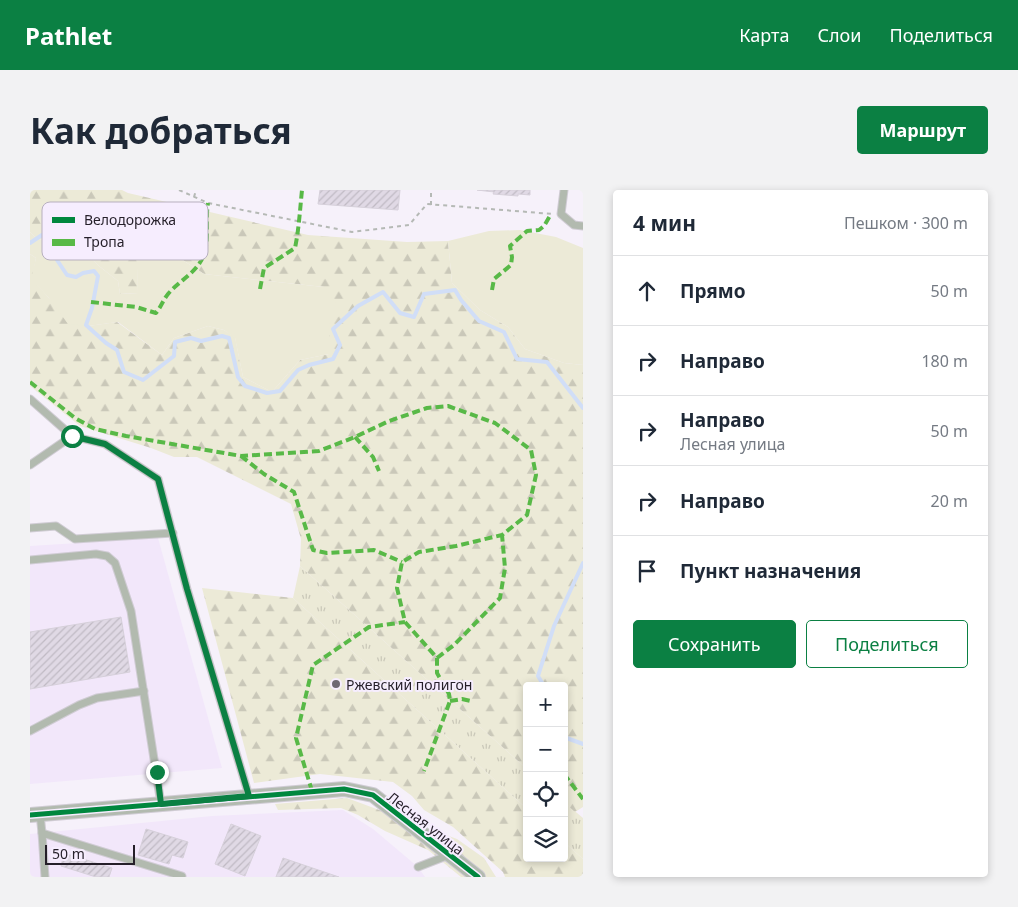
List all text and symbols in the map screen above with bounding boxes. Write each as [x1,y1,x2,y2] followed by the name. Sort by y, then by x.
[25,19,112,52] text: Pathlet
[739,23,789,47] text: Карта
[817,23,861,47] text: Слои
[889,23,993,47] text: Поделиться
[857,106,988,154] button: Маршрут
[30,107,292,154] text: Как добраться
[42,202,208,260] legend
[633,209,696,237] text: 4 мин
[84,210,176,229] text: Велодорожка
[844,212,968,234] text: Пешком · 300 m
[84,232,124,251] text: Тропа
[633,277,661,305] icon: ahead
[680,278,746,304] text: Прямо
[931,280,968,302] text: 50 m
[633,347,661,375] icon: right
[680,348,765,374] text: Направо
[921,350,968,372] text: 180 m
[680,407,765,433] text: Направо
[633,417,661,445] icon: right
[931,420,968,442] text: 50 m
[61,425,84,448] route start
[680,433,785,455] text: Лесная улица
[633,487,661,515] icon: right
[680,488,765,514] text: Направо
[931,490,968,512] text: 20 m
[633,557,661,585] icon: arrive
[680,558,861,584] text: Пункт назначения
[633,620,796,668] button: Сохранить
[806,620,968,668] button: Поделиться
[346,675,472,694] place label: Ржевский полигон
[330,678,342,690] marker: Ржевский полигон
[523,682,568,862] map controls
[523,682,568,727] button: +
[523,727,568,772] button: −
[146,761,169,784] route end
[523,772,568,817] button: locate
[384,787,468,859] street label: Лесная улица
[523,817,568,862] button: layers
[45,842,135,865] scale bar
[52,844,85,863] text: 50 m

